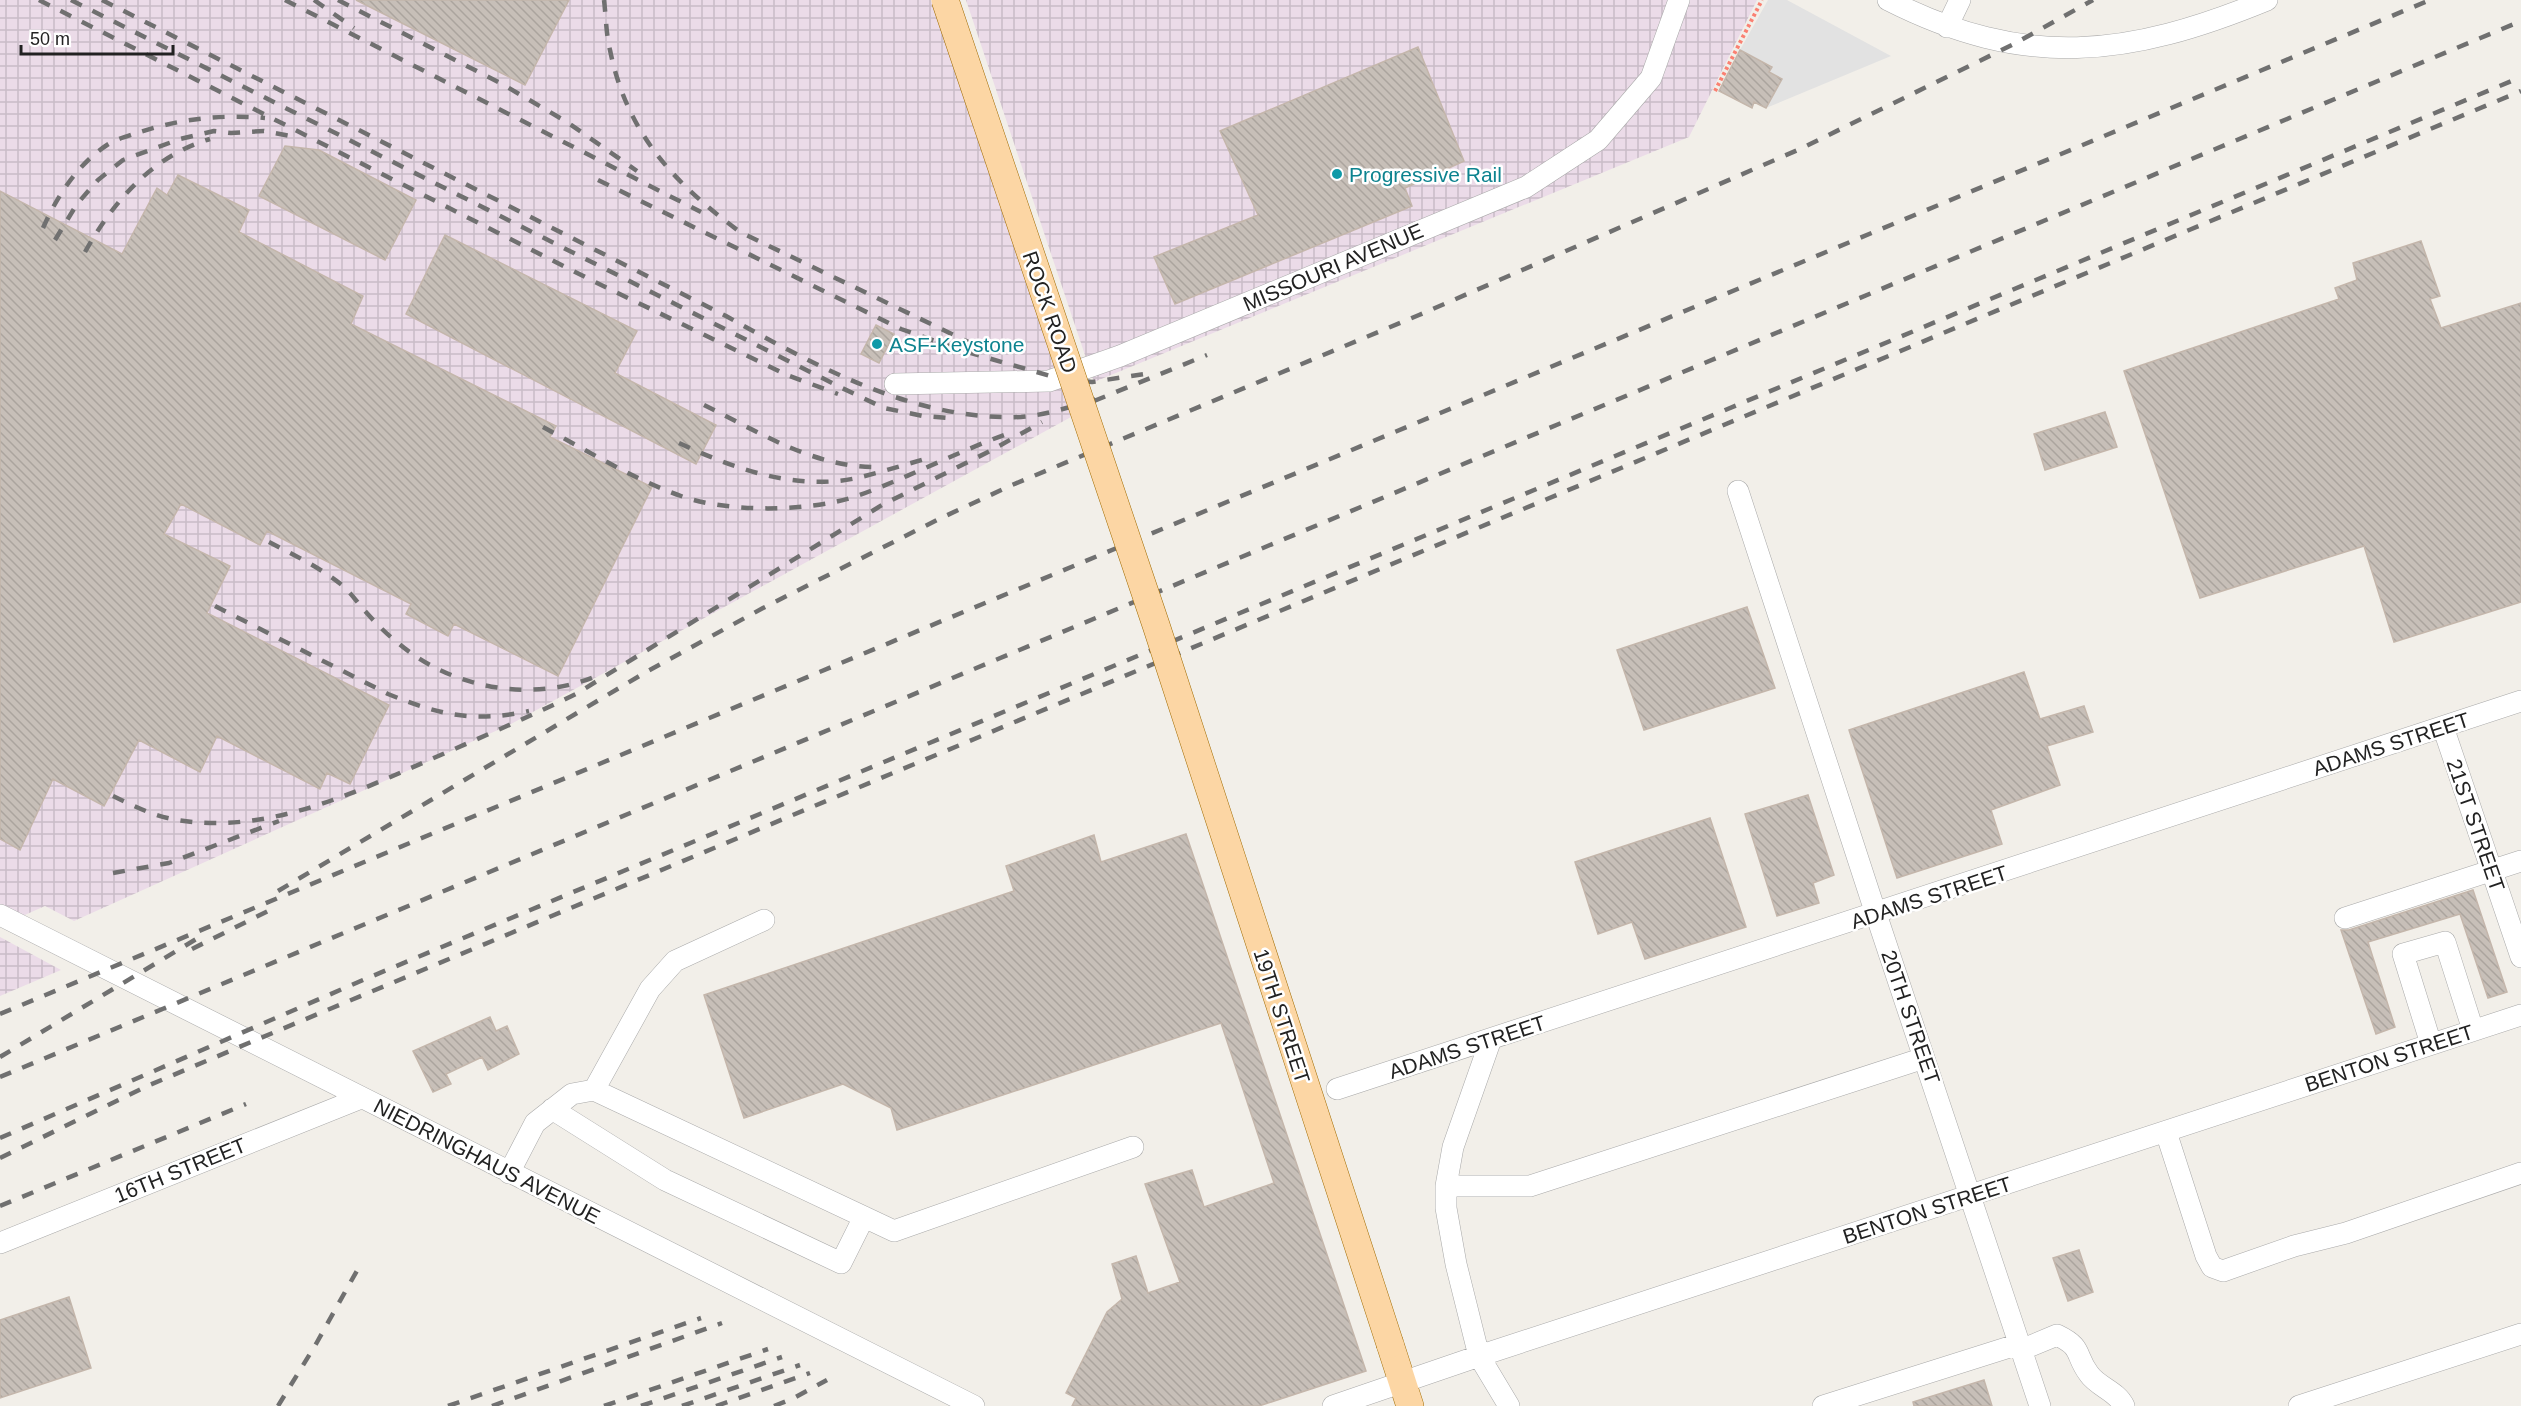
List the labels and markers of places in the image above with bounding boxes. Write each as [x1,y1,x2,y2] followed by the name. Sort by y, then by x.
[1349,163,1502,186] place label: Progressive Rail
[1330,167,1344,181] marker: Progressive Rail
[889,333,1024,356] place label: ASF-Keystone
[870,337,884,351] marker: ASF-Keystone

